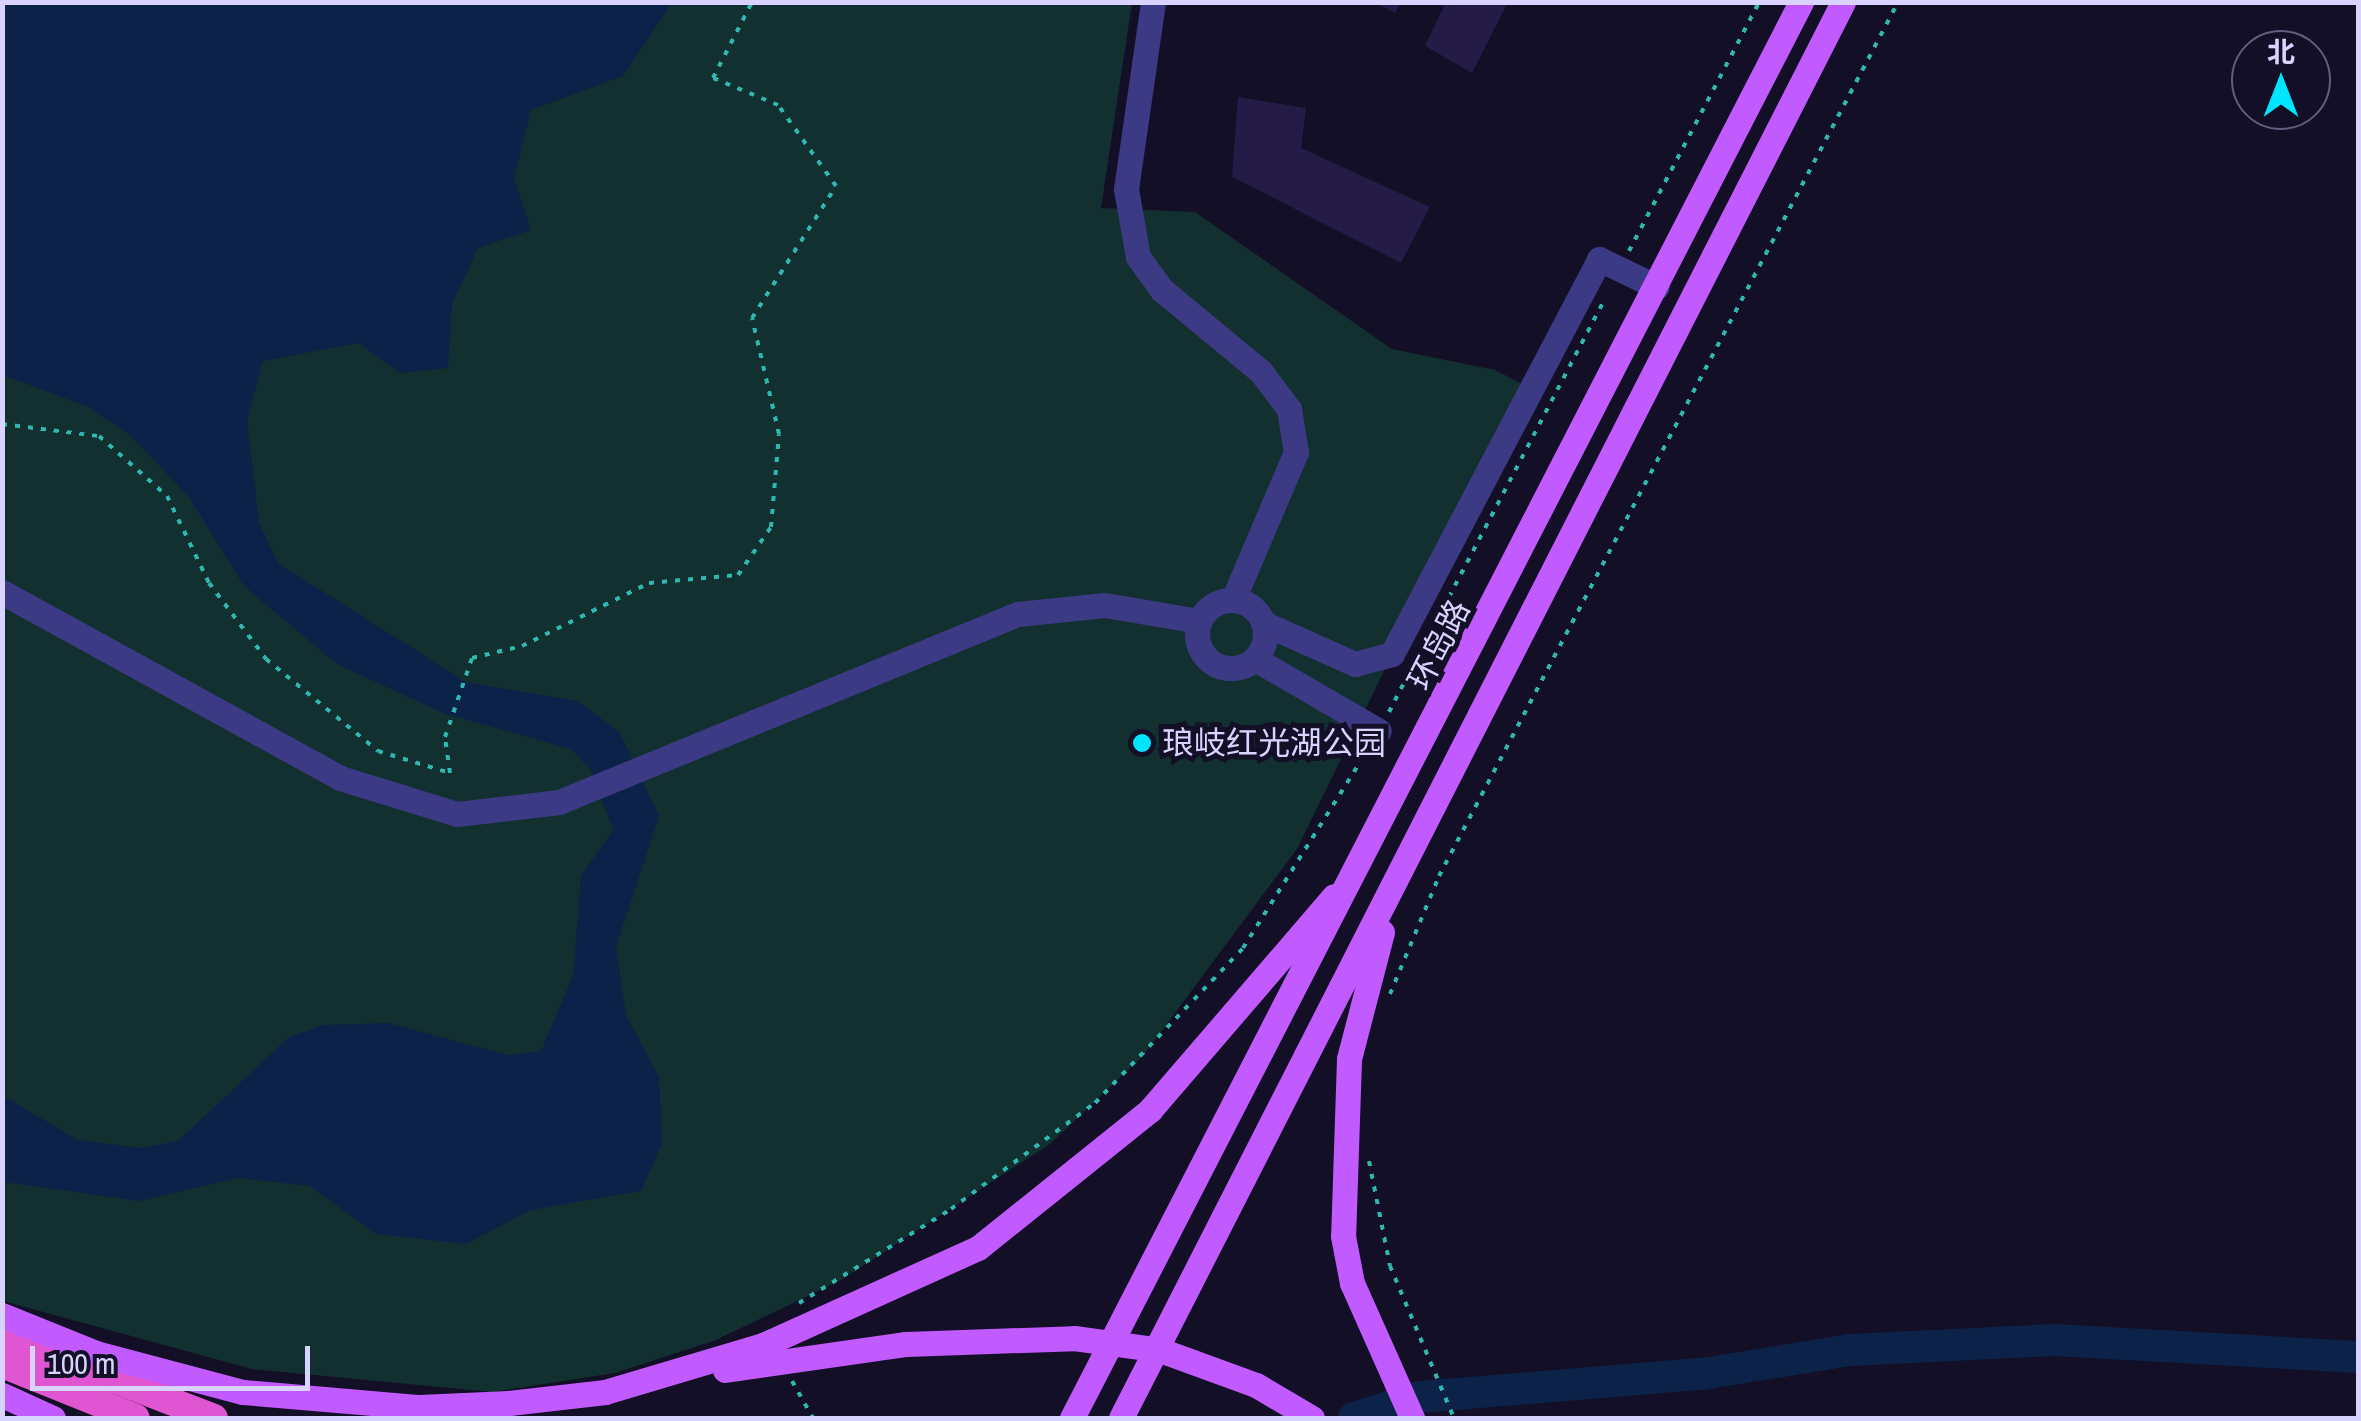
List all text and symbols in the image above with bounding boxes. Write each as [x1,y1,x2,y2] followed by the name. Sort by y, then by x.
[2231,30,2331,130] north arrow
[2267,33,2295,71] text: 北
[1400,594,1478,696] street label: 环岛路
[1162,724,1386,762] place label: 琅岐红光湖公园
[1131,732,1153,754] marker: 琅岐红光湖公园
[35,1326,315,1388] scale bar
[47,1343,115,1383] text: 100 m

